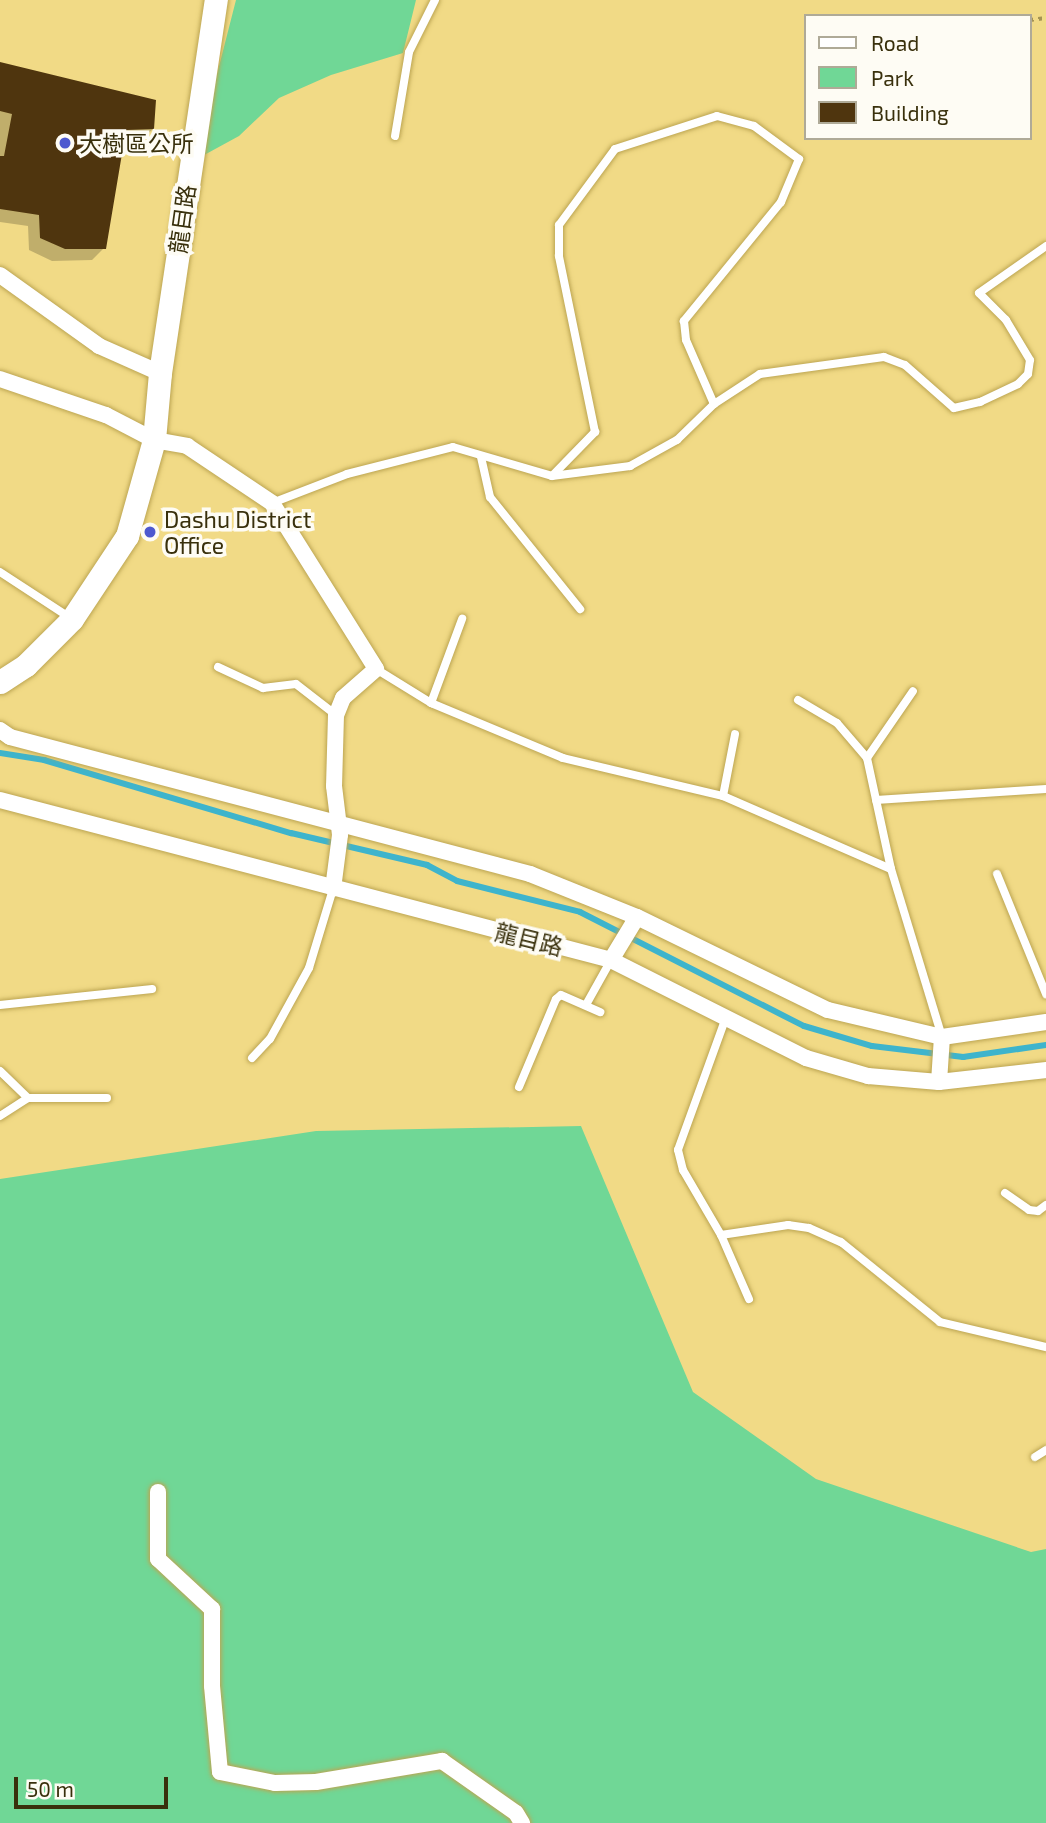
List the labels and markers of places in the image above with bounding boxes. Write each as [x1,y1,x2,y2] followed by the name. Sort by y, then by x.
[79,129,194,157] place label: 大樹區公所
[57,135,73,151] marker: 大樹區公所
[164,505,312,559] place label: Dashu District Office
[142,524,158,540] marker: Dashu District Office

